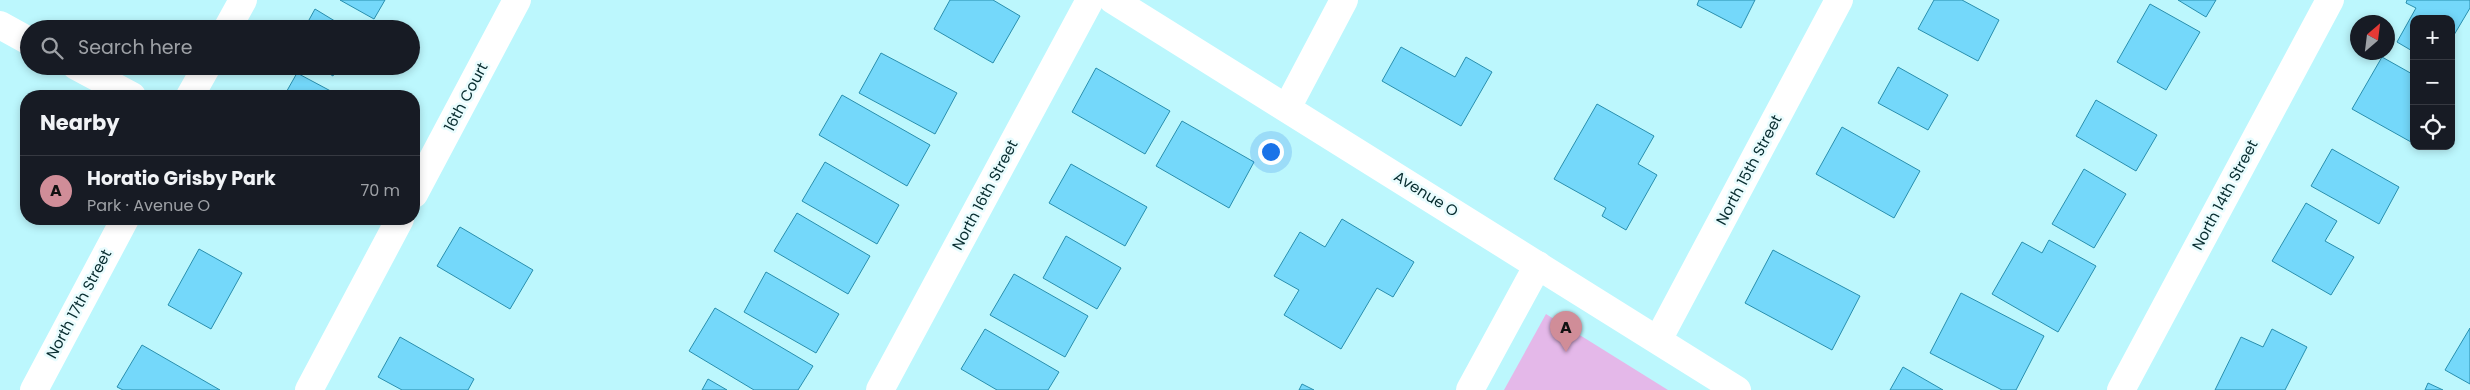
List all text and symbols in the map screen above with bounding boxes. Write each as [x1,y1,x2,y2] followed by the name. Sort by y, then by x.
[2350,15,2395,60] north arrow
[2410,15,2455,150] map controls
[2410,15,2455,60] button: +
[20,20,420,75] search box
[38,34,66,62] icon: search
[78,34,192,61] text: Search here
[439,59,492,135] street label: 16th Court
[2410,60,2455,105] button: −
[2410,105,2455,150] button: locate
[40,108,120,137] text: Nearby
[1711,111,1786,229] street label: North 15th Street
[947,136,1022,254] street label: North 16th Street
[2187,136,2262,254] street label: North 14th Street
[1258,139,1284,165] your location
[87,165,276,192] text: Horatio Grisby Park
[1390,166,1463,222] street label: Avenue O
[50,179,62,202] text: A
[360,179,400,202] text: 70 m
[87,194,210,217] text: Park · Avenue O
[41,246,116,362] street label: North 17th Street
[1550,311,1582,352] pin: A

